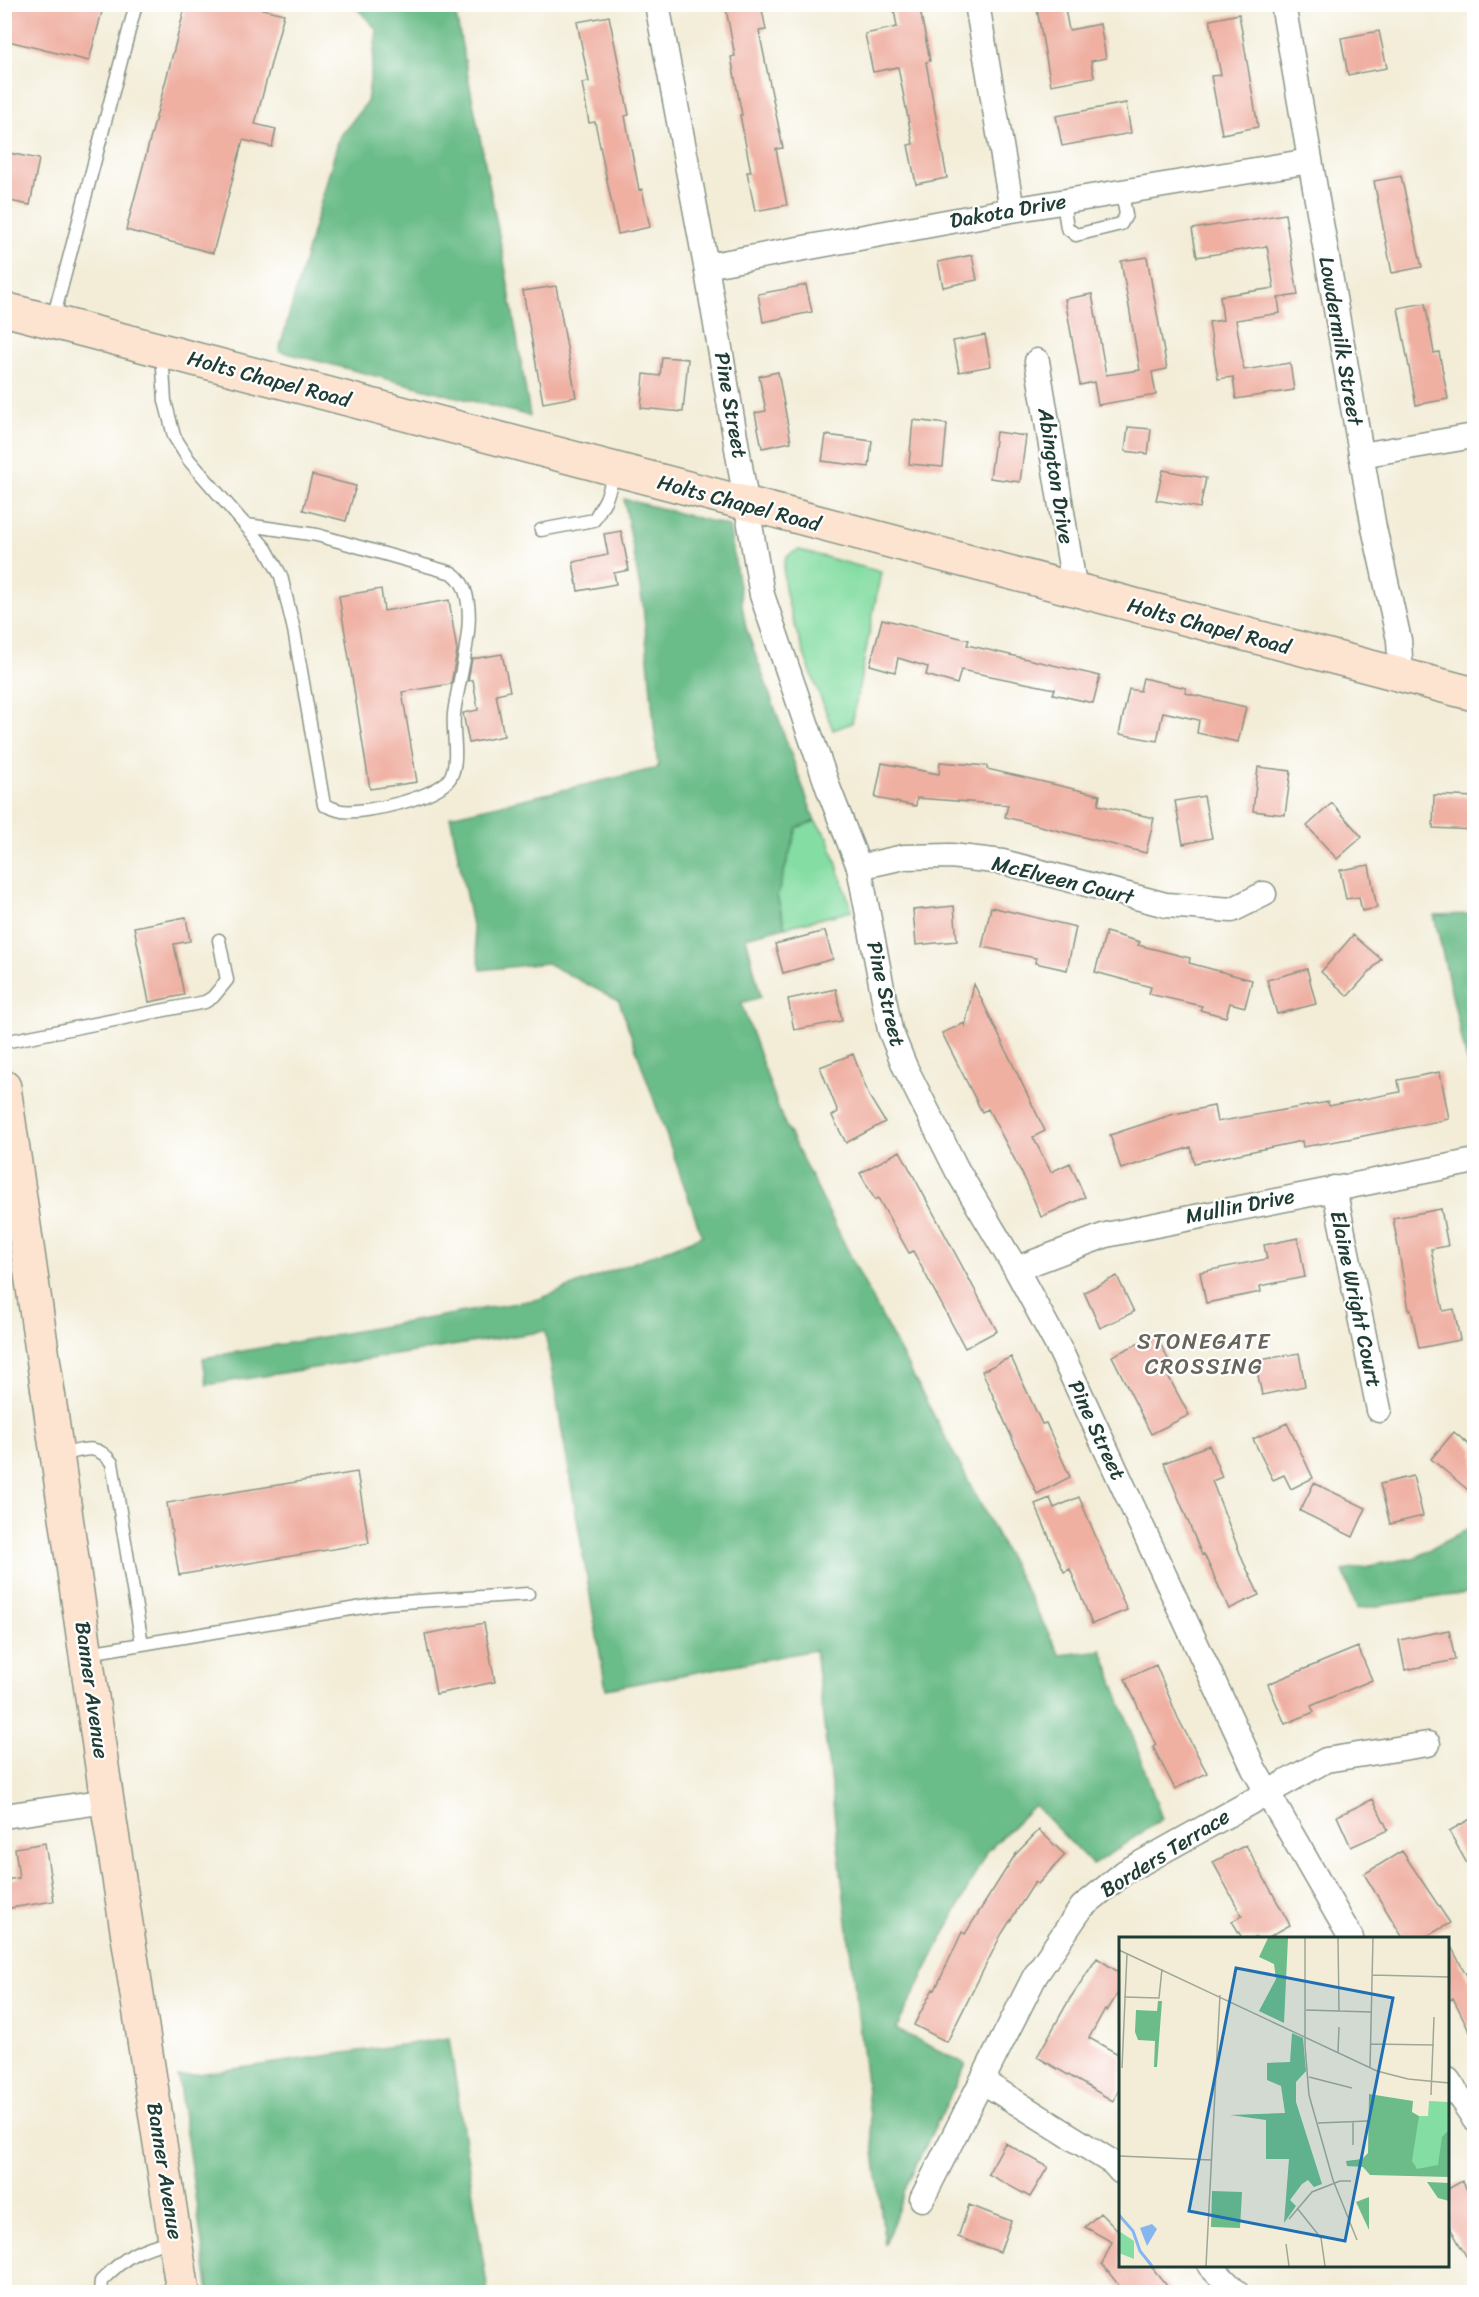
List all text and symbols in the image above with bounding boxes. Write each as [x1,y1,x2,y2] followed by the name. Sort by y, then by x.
[947,182,1069,240] street label: Dakota Drive
[1307,254,1375,430] street label: Lowdermilk Street
[183,339,357,420] street label: Holts Chapel Road
[703,349,759,461] street label: Pine Street
[1026,404,1086,547] street label: Abington Drive
[653,463,827,544] street label: Holts Chapel Road
[1123,586,1297,667] street label: Holts Chapel Road
[988,844,1140,916] street label: McElveen Court
[855,938,917,1050] street label: Pine Street
[1182,1177,1298,1235] street label: Mullin Drive
[1319,1207,1393,1391] street label: Elaine Wright Court
[1137,1322,1271,1386] district label: STONEGATE CROSSING
[1057,1373,1137,1487] street label: Pine Street
[64,1619,120,1761] street label: Banner Avenue
[1093,1798,1238,1908] street label: Borders Terrace
[1119,1937,1449,2267] inset map
[135,2100,195,2242] street label: Banner Avenue

